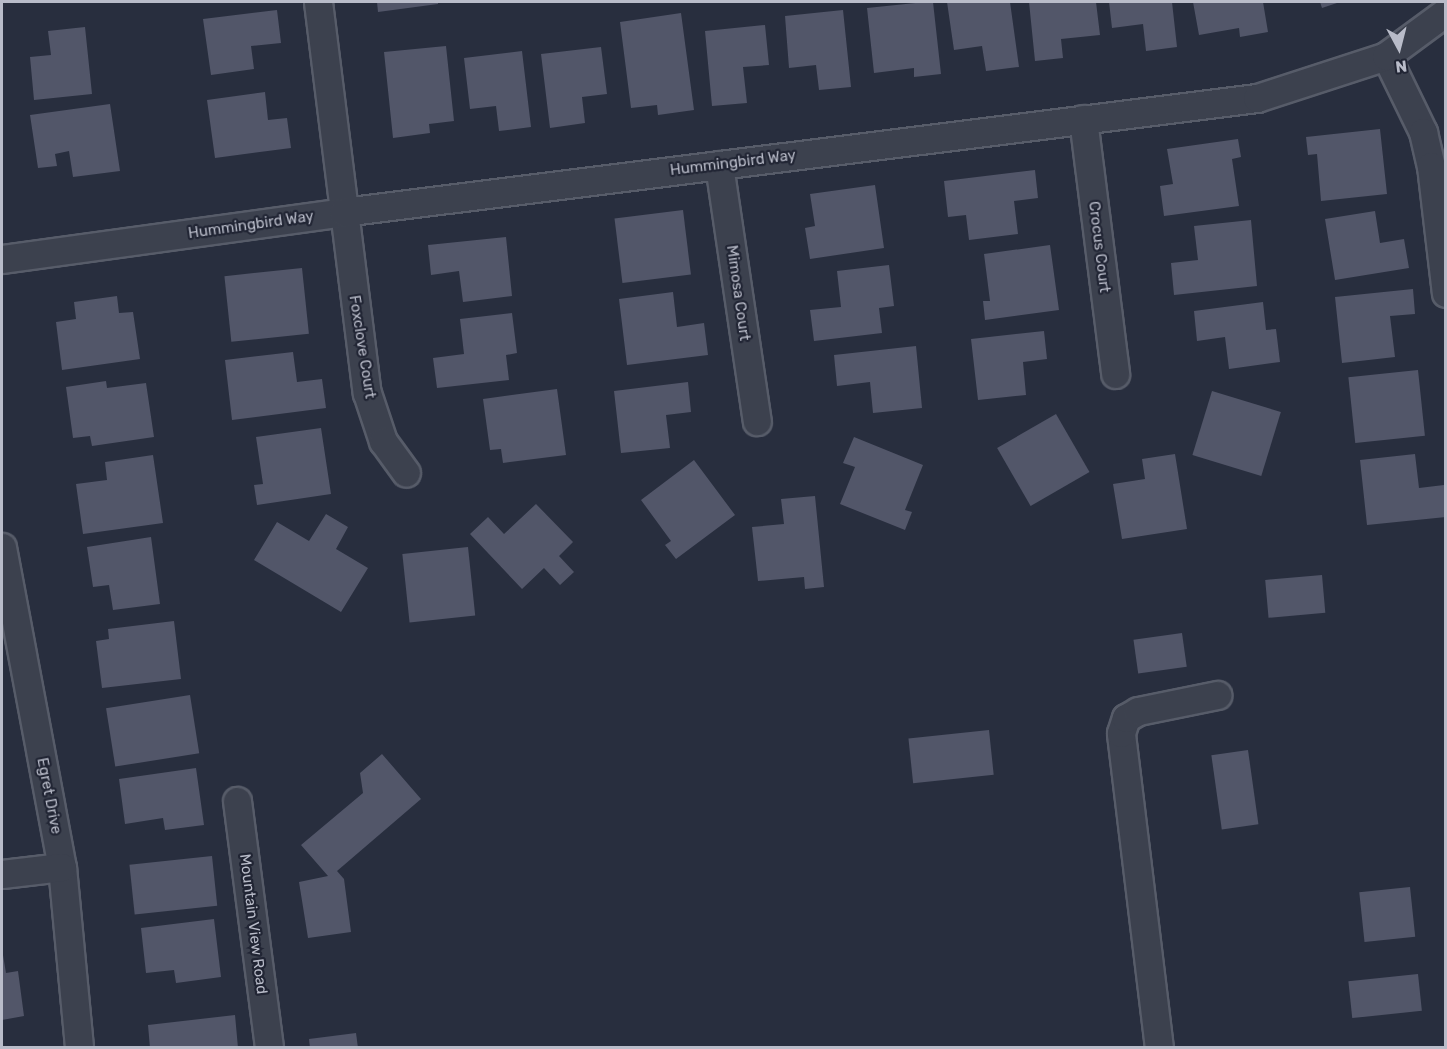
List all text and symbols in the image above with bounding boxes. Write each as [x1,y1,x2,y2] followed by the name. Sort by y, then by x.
[1369,18,1429,78] north arrow
[1394,56,1408,76] text: N
[669,146,797,180] street label: Hummingbird Way
[1084,200,1114,294] street label: Crocus Court
[187,207,315,243] street label: Hummingbird Way
[722,244,754,342] street label: Mimosa Court
[345,294,379,400] street label: Foxclove Court
[33,756,65,836] street label: Egret Drive
[235,852,271,996] street label: Mountain View Road

